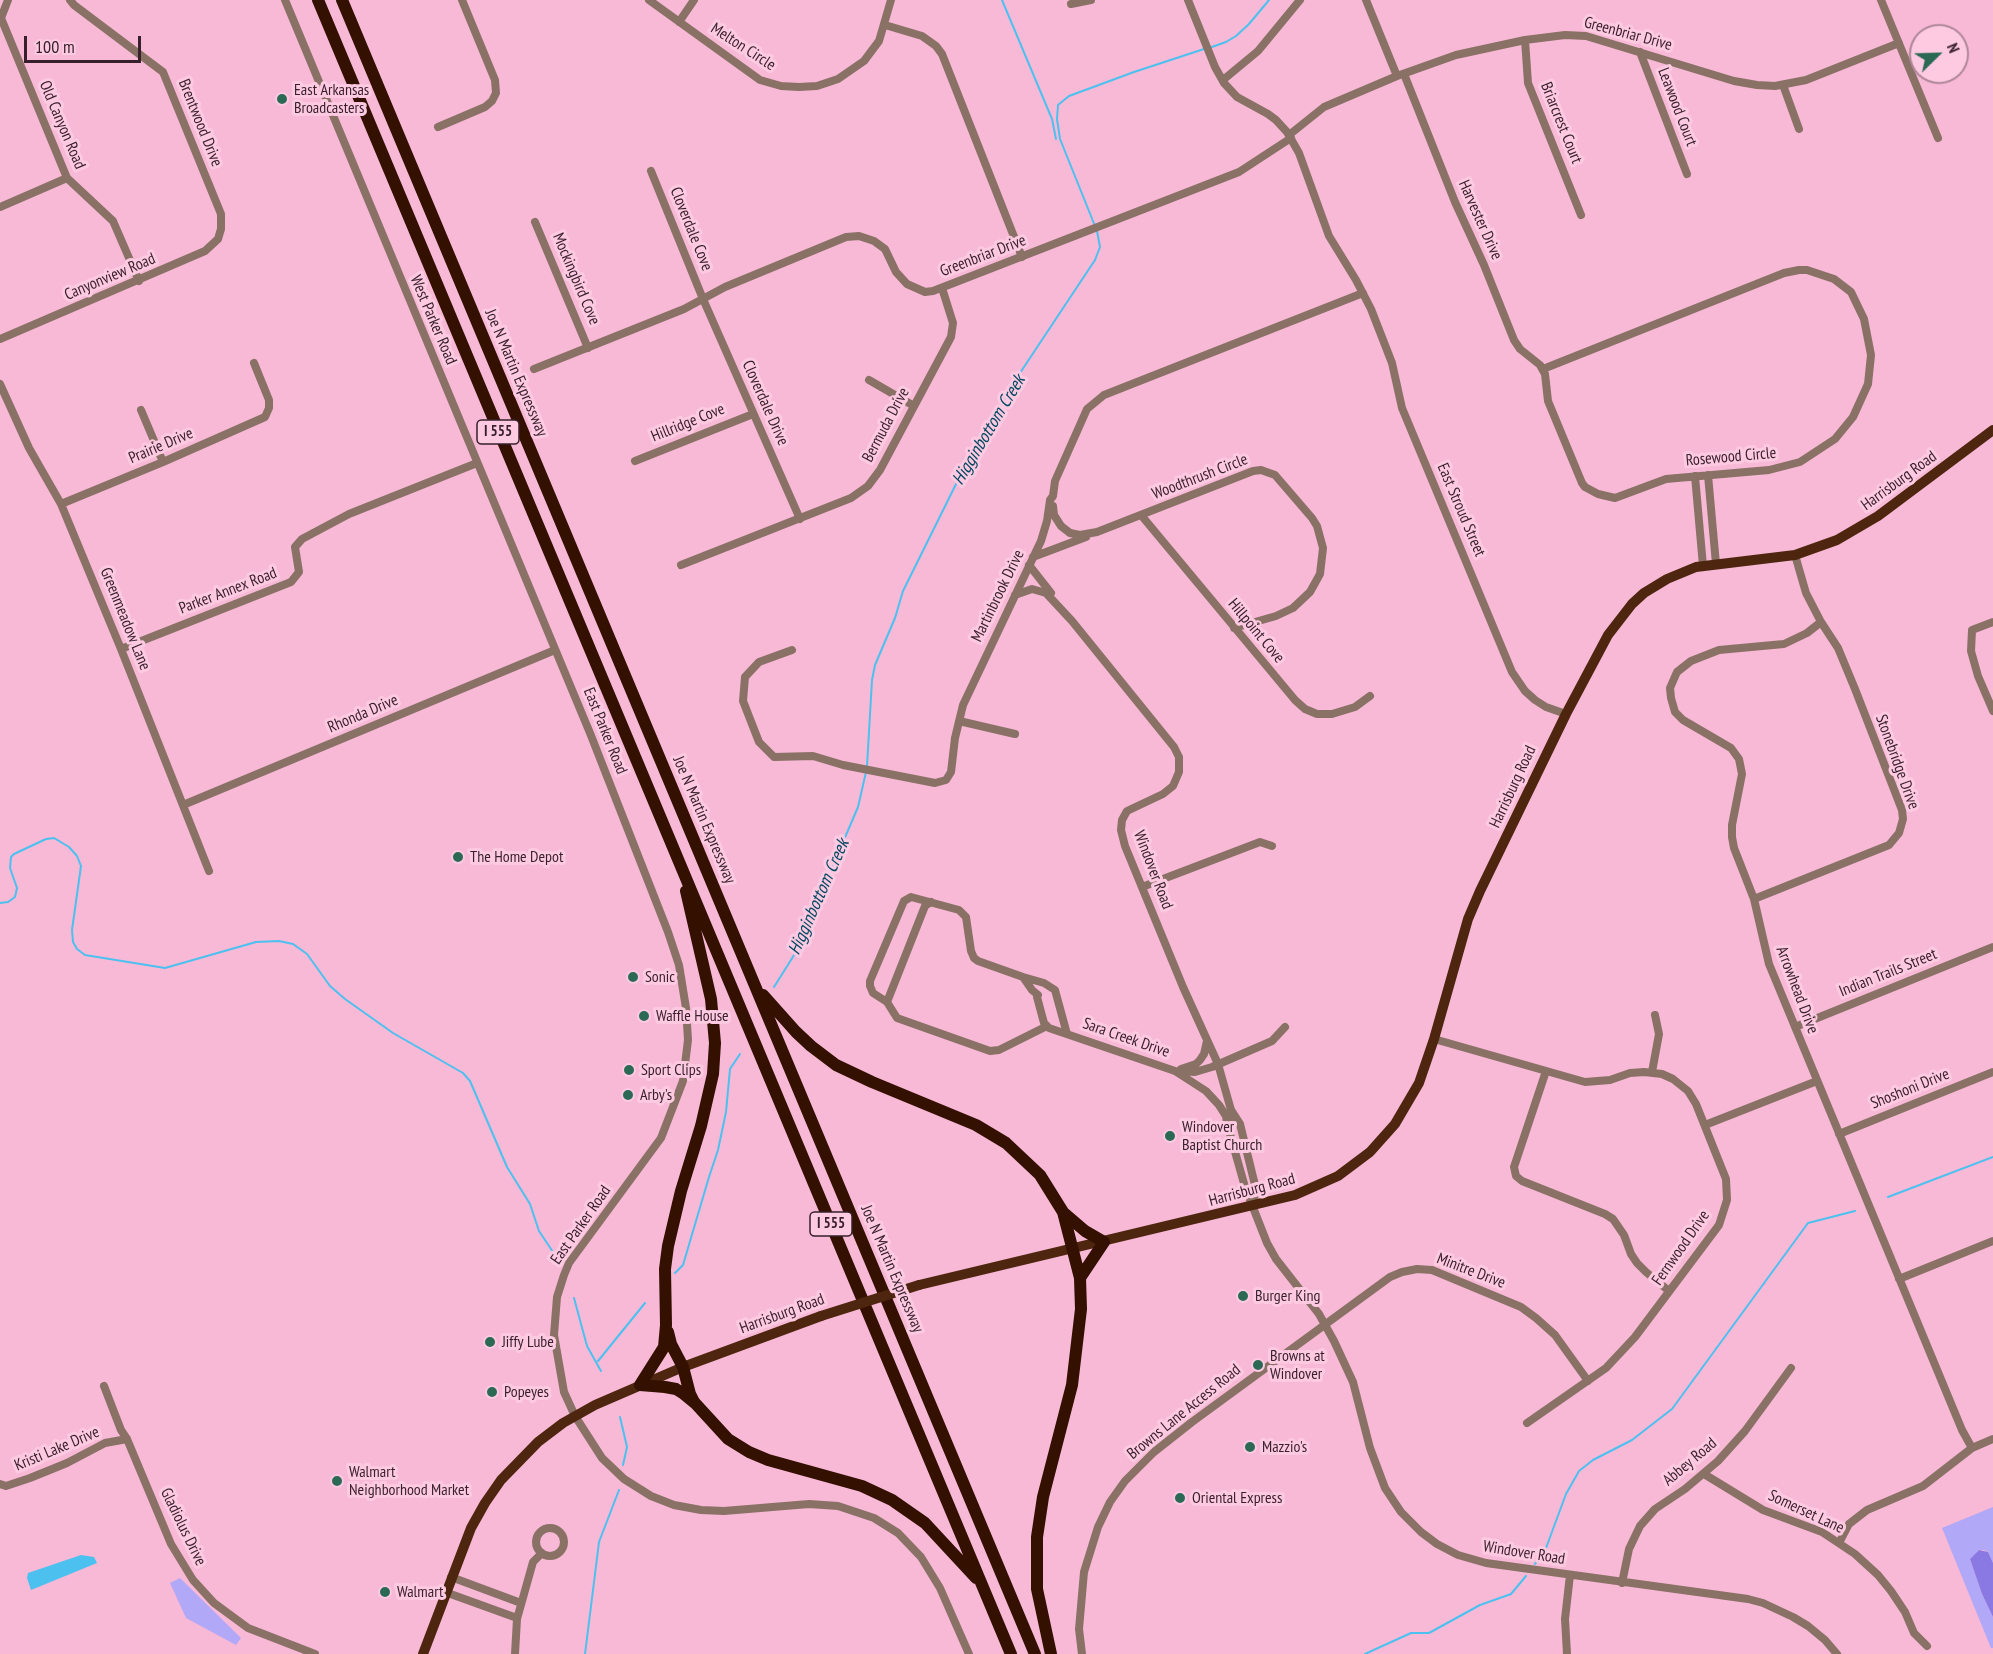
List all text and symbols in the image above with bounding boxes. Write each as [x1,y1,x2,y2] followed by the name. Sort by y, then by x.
[1582,13,1674,55] street label: Greenbriar Drive
[707,19,779,75] street label: Melton Circle
[27,24,144,62] scale bar
[1909,24,1969,84] north arrow
[35,35,75,58] text: 100 m
[1943,40,1965,56] text: N
[1653,65,1701,149] street label: Leawood Court
[174,77,226,169] street label: Brentwood Drive
[35,78,89,172] street label: Old Canyon Road
[294,80,369,118] place label: East Arkansas Broadcasters
[1536,80,1586,166] street label: Briarcrest Court
[275,92,289,106] marker: East Arkansas Broadcasters
[1454,177,1506,263] street label: Harvester Drive
[666,184,716,274] street label: Cloverdale Cove
[548,230,604,328] street label: Mockingbird Cove
[937,231,1029,281] street label: Greenbriar Drive
[62,249,158,305] street label: Canyonview Road
[406,272,460,368] street label: West Parker Road
[480,306,552,440] street label: Joe N Martin Expressway
[738,357,792,449] street label: Cloverdale Drive
[948,371,1030,489] water label: Higginbottom Creek
[858,384,914,466] street label: Bermuda Drive
[648,400,728,446] street label: Hillridge Cove
[477,420,519,444] road number: I 555
[126,424,196,468] street label: Prairie Drive
[1685,443,1777,471] street label: Rosewood Circle
[1858,447,1940,515] street label: Harrisburg Road
[1150,450,1250,504] street label: Woodthrush Circle
[1433,461,1489,559] street label: East Stroud Street
[967,547,1029,645] street label: Martinbrook Drive
[176,564,280,618] street label: Parker Annex Road
[96,565,154,673] street label: Greenmeadow Lane
[1224,595,1288,667] street label: Hillpoint Cove
[579,685,631,777] street label: East Parker Road
[325,691,401,737] street label: Rhonda Drive
[1871,712,1923,812] street label: Stonebridge Drive
[1486,743,1540,831] street label: Harrisburg Road
[668,753,740,887] street label: Joe N Martin Expressway
[1129,828,1177,912] street label: Windover Road
[784,836,854,958] water label: Higginbottom Creek
[470,847,563,867] place label: The Home Depot
[451,850,465,864] marker: The Home Depot
[1772,944,1822,1036] street label: Arrowhead Drive
[1836,945,1940,1001] street label: Indian Trails Street
[645,967,675,987] place label: Sonic
[626,970,640,984] marker: Sonic
[656,1006,729,1026] place label: Waffle House
[637,1009,651,1023] marker: Waffle House
[1080,1014,1172,1062] street label: Sara Creek Drive
[641,1060,701,1080] place label: Sport Clips
[622,1063,636,1077] marker: Sport Clips
[1868,1065,1952,1113] street label: Shoshoni Drive
[640,1085,672,1105] place label: Arby's
[621,1088,635,1102] marker: Arby's
[1182,1117,1262,1155] place label: Windover Baptist Church
[1163,1129,1177,1143] marker: Windover Baptist Church
[1207,1169,1297,1211] street label: Harrisburg Road
[547,1182,615,1268] street label: East Parker Road
[856,1202,928,1336] street label: Joe N Martin Expressway
[1648,1207,1714,1289] street label: Fernwood Drive
[810,1212,852,1236] road number: I 555
[1434,1249,1508,1293] street label: Minitre Drive
[1255,1286,1320,1306] place label: Burger King
[1236,1289,1250,1303] marker: Burger King
[737,1290,827,1338] street label: Harrisburg Road
[502,1332,554,1352] place label: Jiffy Lube
[483,1335,497,1349] marker: Jiffy Lube
[1270,1346,1325,1384] place label: Browns at Windover
[1251,1358,1265,1372] marker: Browns at Windover
[1124,1360,1244,1464] street label: Browns Lane Access Road
[504,1382,549,1402] place label: Popeyes
[485,1385,499,1399] marker: Popeyes
[12,1423,102,1475] street label: Kristi Lake Drive
[1659,1434,1721,1490] street label: Abbey Road
[1262,1437,1307,1457] place label: Mazzio's
[1243,1440,1257,1454] marker: Mazzio's
[349,1462,469,1500] place label: Walmart Neighborhood Market
[330,1474,344,1488] marker: Walmart Neighborhood Market
[156,1485,210,1569] street label: Gladiolus Drive
[1765,1486,1847,1538] street label: Somerset Lane
[1192,1488,1282,1508] place label: Oriental Express
[1173,1491,1187,1505] marker: Oriental Express
[1482,1537,1566,1569] street label: Windover Road
[397,1582,443,1602] place label: Walmart
[378,1585,392,1599] marker: Walmart

